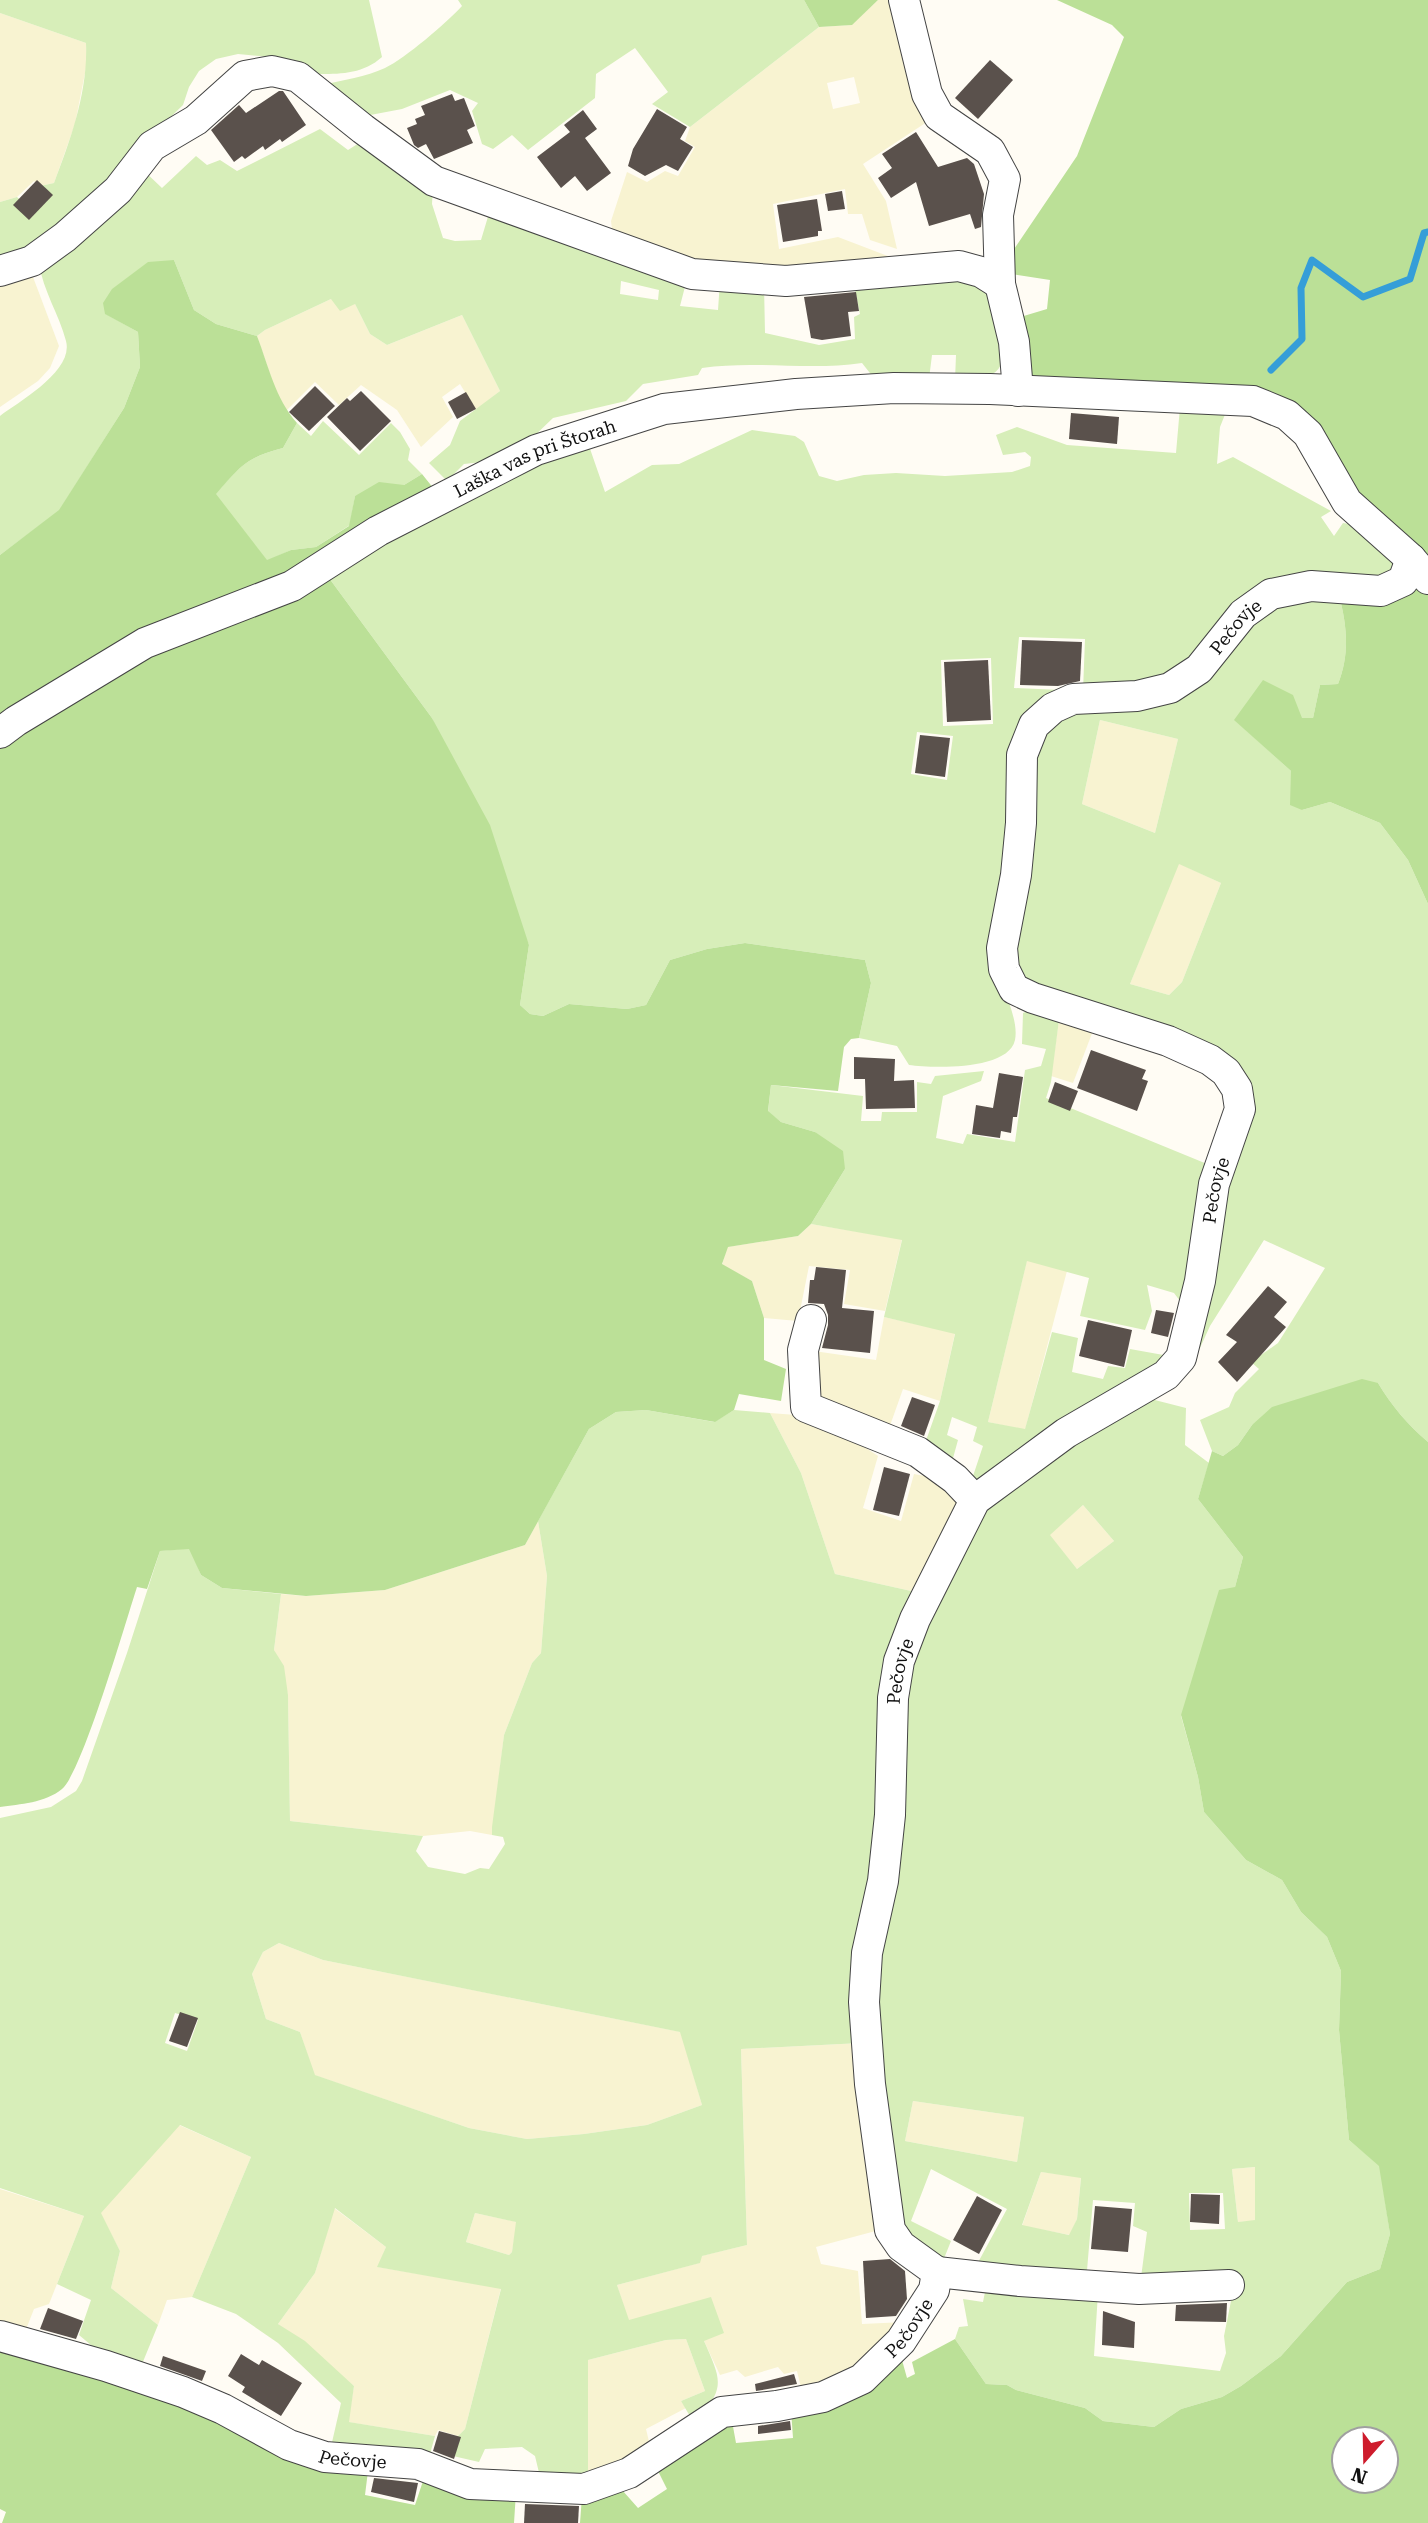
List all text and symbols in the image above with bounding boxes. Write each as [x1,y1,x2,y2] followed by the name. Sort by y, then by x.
[450,414,619,501] street label: Laška vas pri Štorah
[1205,594,1265,658] street label: Pečovje
[1198,1154,1233,1225] street label: Pečovje
[882,1635,917,1705] street label: Pečovje
[880,2294,937,2362] street label: Pečovje
[1330,2425,1400,2495] north arrow
[316,2445,388,2472] street label: Pečovje
[1348,2462,1370,2489] text: N

